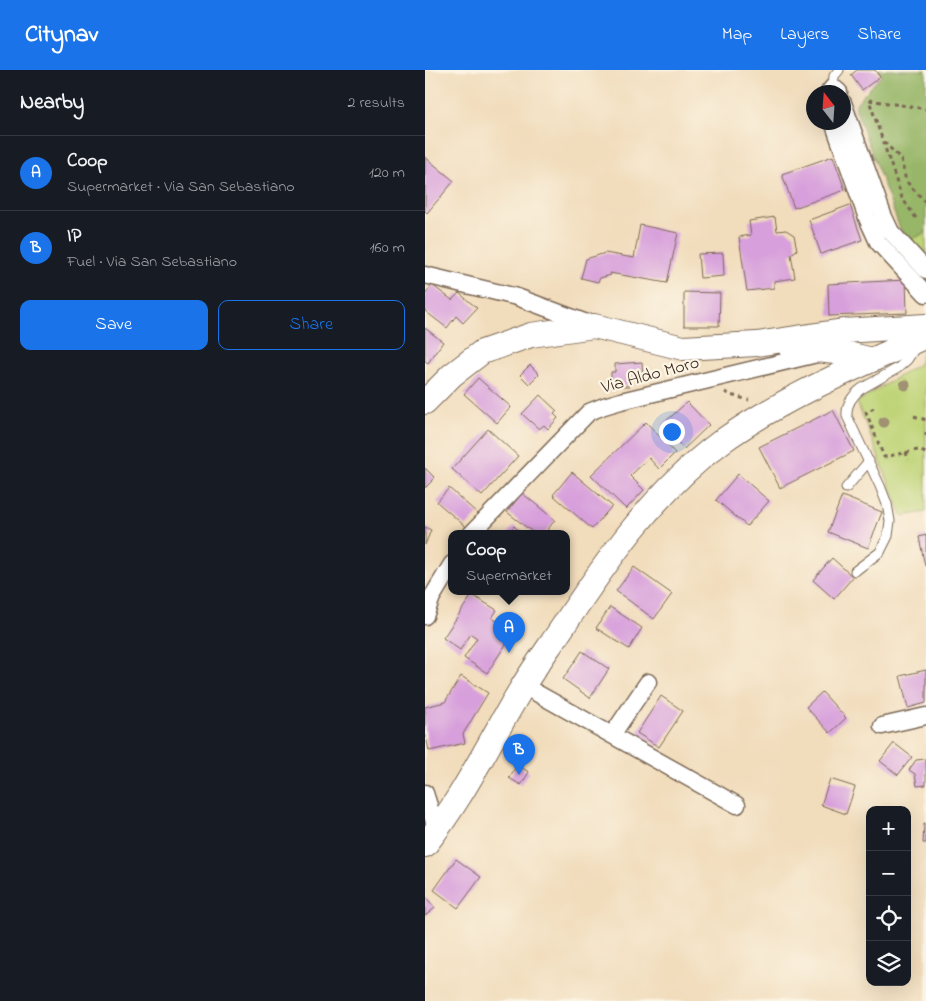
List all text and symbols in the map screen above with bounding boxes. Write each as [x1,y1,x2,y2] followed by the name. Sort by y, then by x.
[25,18,98,53] text: Citynav
[722,22,752,48] text: Map
[780,22,830,48] text: Layers
[858,22,901,48] text: Share
[806,85,851,130] north arrow
[20,88,84,118] text: Nearby
[347,91,405,115] text: 2 results
[67,148,108,175] text: Coop
[31,161,41,185] text: A
[369,161,405,185] text: 120 m
[67,175,295,199] text: Supermarket · Via San Sebastiano
[67,223,81,250] text: IP
[31,236,41,260] text: B
[370,236,405,260] text: 160 m
[67,250,237,274] text: Fuel · Via San Sebastiano
[20,300,208,350] button: Save
[218,300,405,350] button: Share
[598,350,702,402] street label: Via Aldo Moro
[659,419,685,445] your location
[448,530,570,595] popup
[466,537,507,564] text: Coop
[466,564,552,588] text: Supermarket
[493,612,525,653] pin: A
[503,734,535,775] pin: B
[866,806,911,986] map controls
[866,806,911,851] button: +
[866,851,911,896] button: −
[866,896,911,941] button: locate
[866,941,911,986] button: layers

